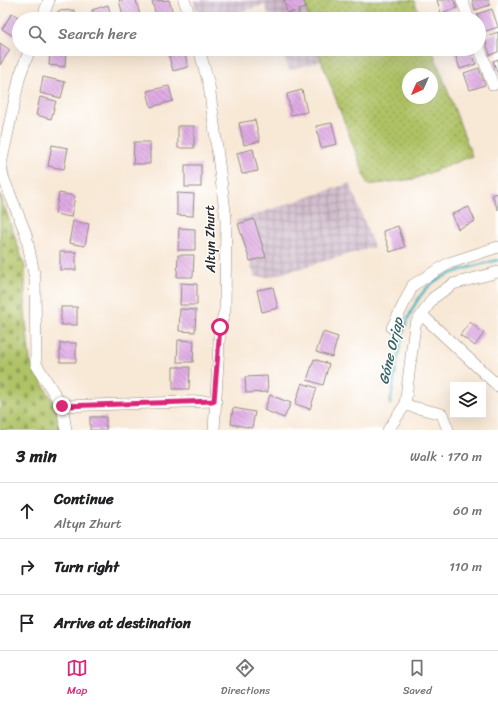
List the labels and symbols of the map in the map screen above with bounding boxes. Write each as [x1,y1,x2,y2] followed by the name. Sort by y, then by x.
[402,68,438,104] north arrow
[198,205,222,274] street label: Altyn Zhurt
[371,314,411,387] water label: Góne Orjap
[211,318,229,336] route start
[53,397,71,415] route end

